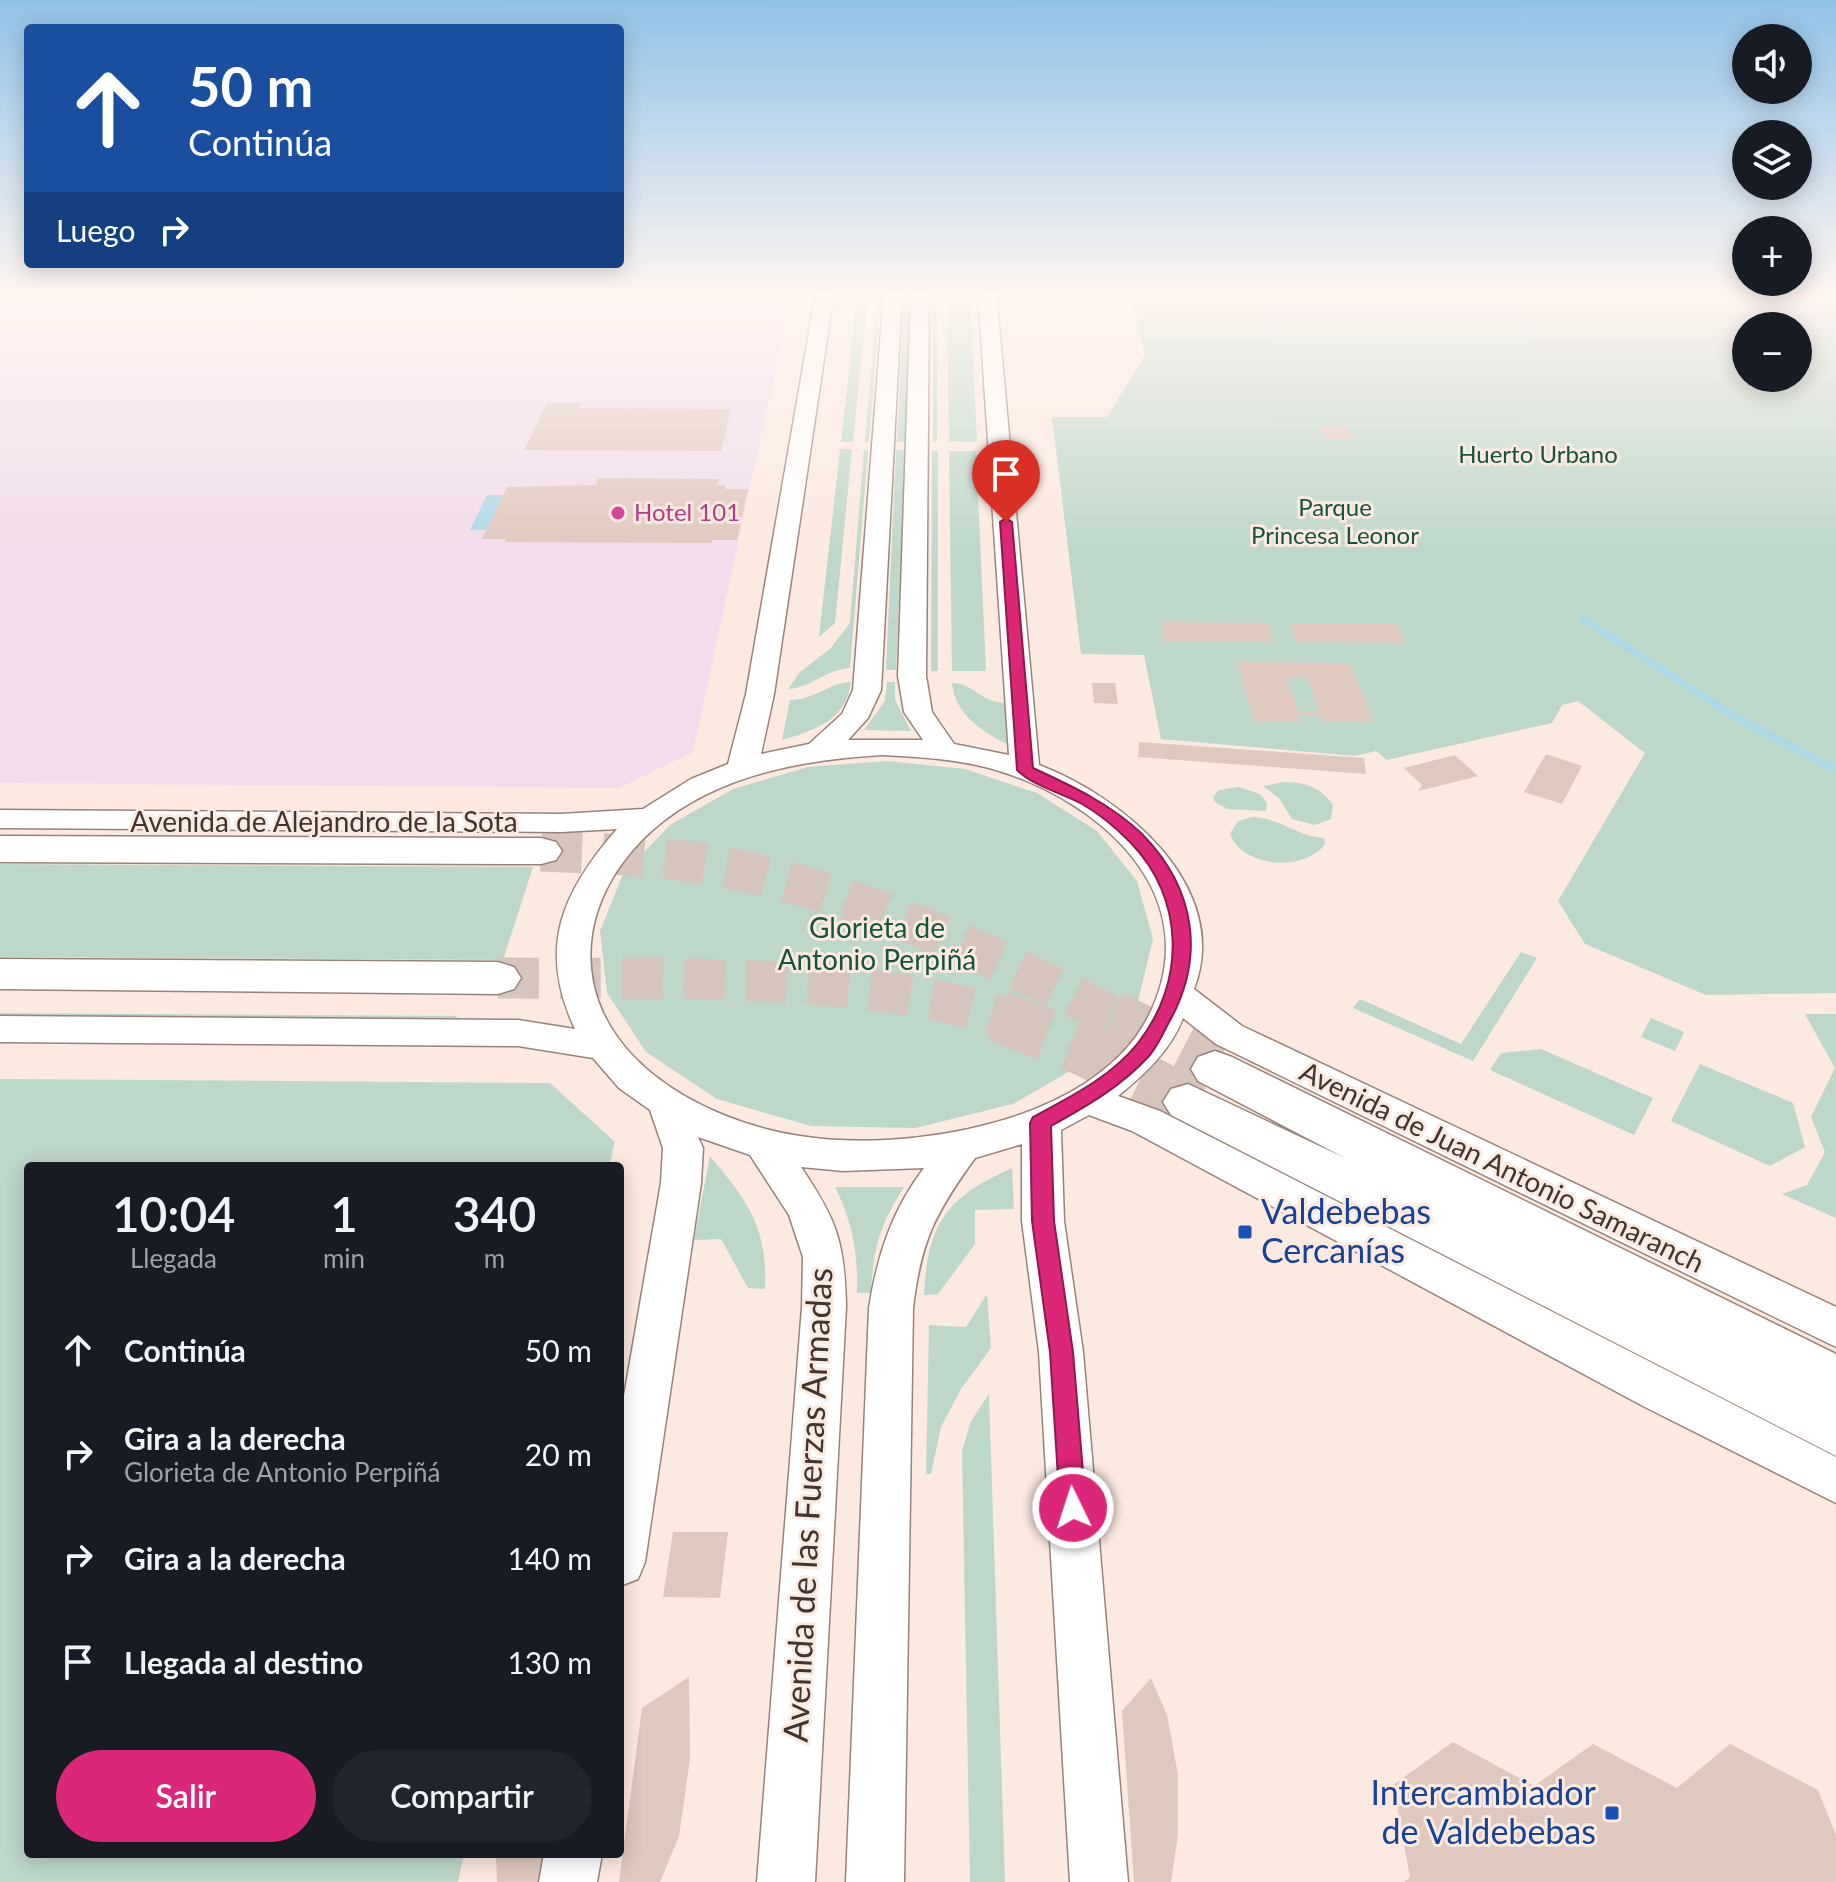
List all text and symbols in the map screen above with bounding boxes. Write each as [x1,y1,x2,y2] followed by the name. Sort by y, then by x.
[1732,24,1812,392] map controls
[1732,24,1812,104] button: sound
[188,52,313,119] text: 50 m
[56,56,160,160] icon: ahead
[188,120,332,164] text: Continúa
[1732,120,1812,200] button: layers
[152,208,196,252] icon: right
[56,212,136,248] text: Luego
[1732,216,1812,296] button: +
[1732,312,1812,392] button: −
[1458,439,1618,468] park label: Huerto Urbano
[972,440,1040,522] pin
[984,452,1028,496] icon: arrive
[1251,492,1419,549] park label: Parque Princesa Leonor
[634,497,740,526] place label: Hotel 101
[609,504,627,522] marker: Hotel 101
[130,804,518,838] street label: Avenida de Alejandro de la Sota
[778,910,976,976] park label: Glorieta de Antonio Perpiñá
[1295,1053,1710,1279] street label: Avenida de Juan Antonio Samaranch
[112,1185,235,1242] text: 10:04
[330,1185,358,1242] text: 1
[453,1185,536,1242] text: 340
[1261,1190,1431,1270] place label: Valdebebas Cercanías
[1236,1223,1254,1241] marker: Valdebebas Cercanías
[130,1242,217,1274] text: Llegada
[323,1242,365,1274] text: min
[484,1242,505,1274] text: m
[774,1267,839,1743] street label: Avenida de las Fuerzas Armadas
[56,1328,100,1372] icon: ahead
[124,1332,246,1368] text: Continúa
[525,1332,592,1368] text: 50 m
[124,1420,346,1456] text: Gira a la derecha
[56,1432,100,1476] icon: right
[525,1436,592,1472] text: 20 m
[124,1456,440,1488] text: Glorieta de Antonio Perpiñá
[1031,1466,1115,1550] position arrow
[56,1536,100,1580] icon: right
[124,1540,346,1576] text: Gira a la derecha
[507,1540,592,1576] text: 140 m
[56,1640,100,1684] icon: arrive
[124,1644,363,1680] text: Llegada al destino
[507,1644,592,1680] text: 130 m
[56,1750,316,1842] button: Salir
[332,1750,592,1842] button: Compartir
[1370,1771,1597,1851] place label: Intercambiador de Valdebebas
[1603,1804,1621,1822] marker: Intercambiador de Valdebebas

